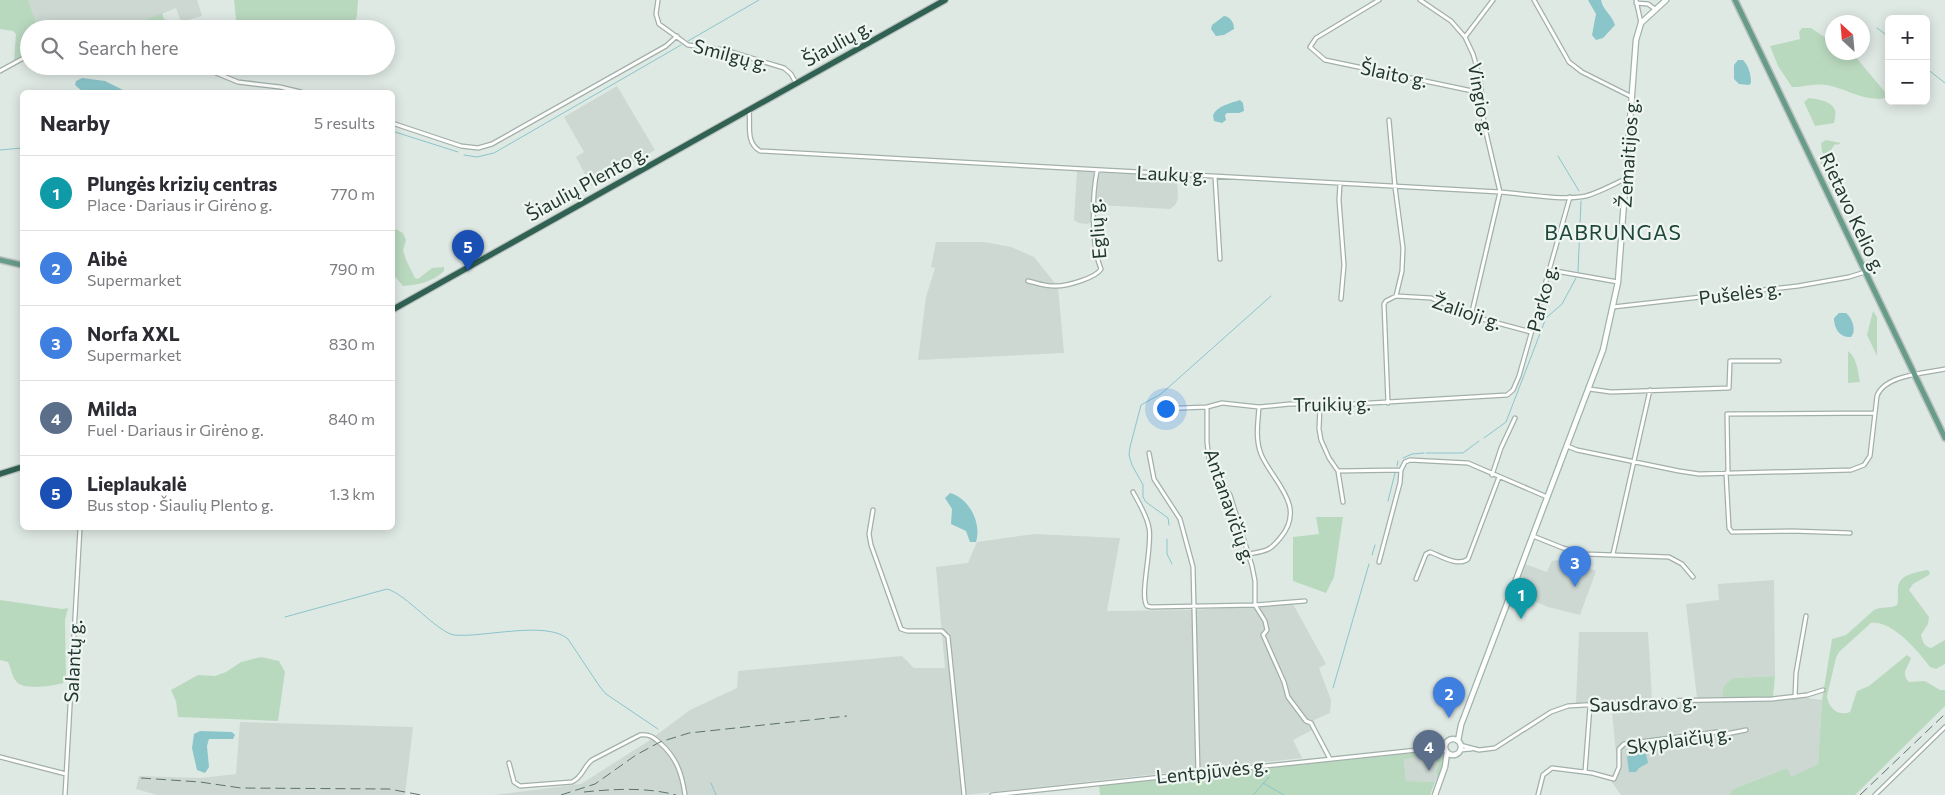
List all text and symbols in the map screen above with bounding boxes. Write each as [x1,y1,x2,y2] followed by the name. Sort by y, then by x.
[798,13,875,71] street label: Šiaulių g.
[1825,15,1870,60] north arrow
[1885,15,1930,105] map controls
[1885,15,1930,60] button: +
[20,20,395,75] search box
[691,33,771,76] street label: Smilgų g.
[38,34,66,62] icon: search
[78,36,178,59] text: Search here
[1358,54,1430,92] street label: Šlaito g.
[1885,60,1930,105] button: −
[1464,61,1499,137] street label: Vingio g.
[1612,97,1643,209] street label: Žemaitijos g.
[40,110,110,135] text: Nearby
[314,113,375,132] text: 5 results
[521,139,652,225] street label: Šiaulių Plento g.
[1815,149,1892,277] street label: Rietavo Kelio g.
[1136,160,1208,187] street label: Laukų g.
[87,172,277,195] text: Plungės krizių centras
[52,184,60,203] text: 1
[331,184,375,203] text: 770 m
[87,195,272,214] text: Place · Dariaus ir Girėno g.
[1082,198,1111,260] street label: Eglių g.
[1544,219,1682,244] district label: BABRUNGAS
[452,230,484,271] pin: 5
[87,247,127,270] text: Aibė
[51,259,61,278] text: 2
[329,259,375,278] text: 790 m
[1521,262,1562,334] street label: Parko g.
[87,270,182,289] text: Supermarket
[1697,276,1783,309] street label: Pušelės g.
[1429,289,1505,334] street label: Žalioji g.
[87,322,180,345] text: Norfa XXL
[51,334,61,353] text: 3
[329,334,375,353] text: 830 m
[87,345,182,364] text: Supermarket
[1293,391,1371,416] street label: Truikių g.
[1153,396,1179,422] your location
[87,397,137,420] text: Milda
[51,409,61,428] text: 4
[328,409,375,428] text: 840 m
[87,420,264,439] text: Fuel · Dariaus ir Girėno g.
[1200,445,1261,566] street label: Antanavičių g.
[87,472,187,495] text: Lieplaukalė
[51,484,61,503] text: 5
[330,484,375,503] text: 1.3 km
[87,495,273,514] text: Bus stop · Šiaulių Plento g.
[1559,546,1591,587] pin: 3
[1505,578,1537,619] pin: 1
[59,619,86,703] street label: Salantų g.
[1433,677,1465,718] pin: 2
[1589,689,1697,716] street label: Sausdravo g.
[1625,721,1733,758] street label: Skyplaičių g.
[1413,730,1445,771] pin: 4
[1155,753,1269,788] street label: Lentpjūvės g.

